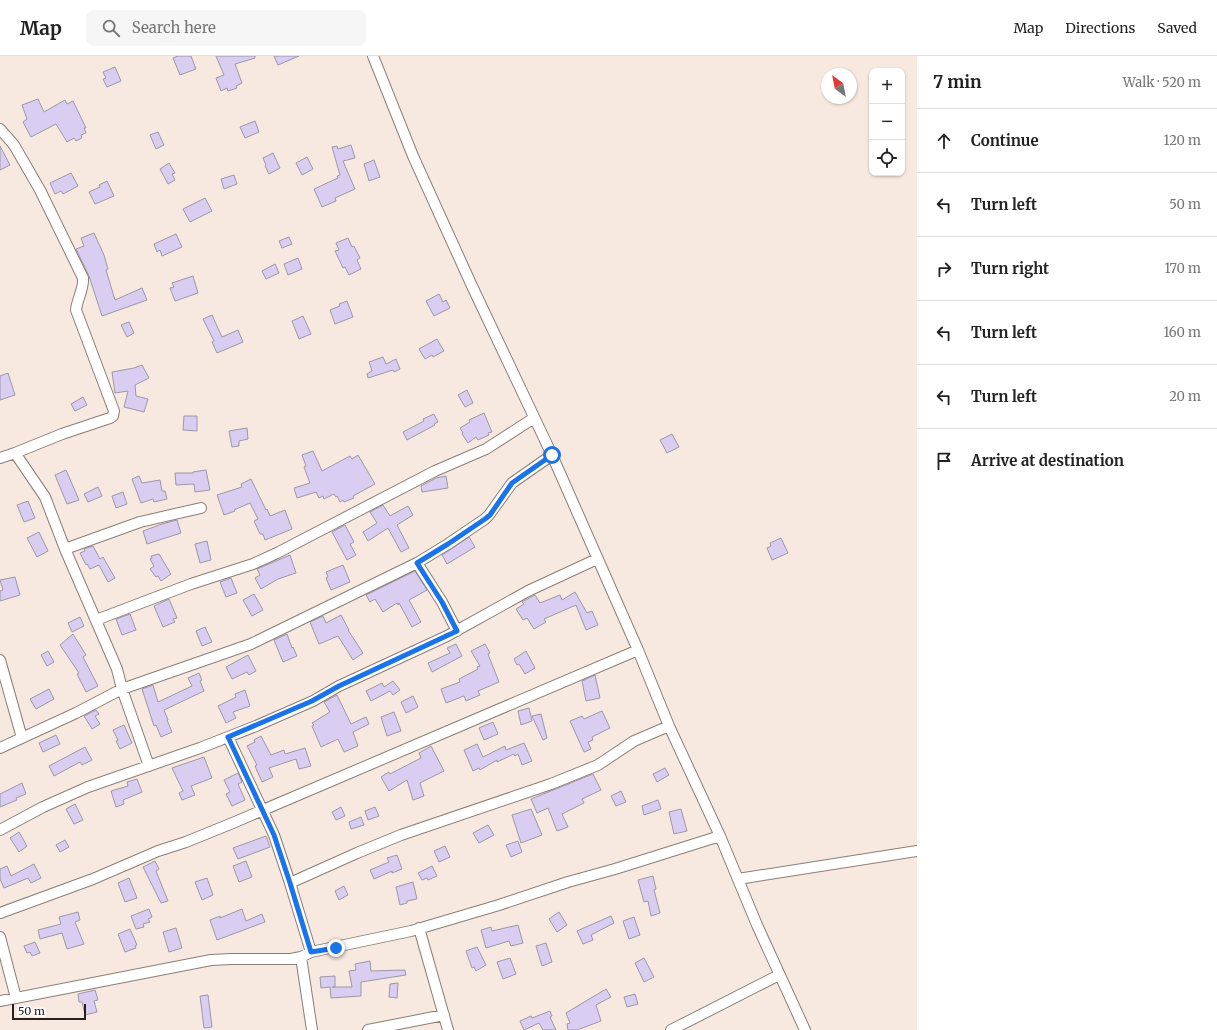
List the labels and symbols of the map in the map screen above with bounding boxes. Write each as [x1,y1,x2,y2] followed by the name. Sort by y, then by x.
[821,68,857,104] north arrow
[543,446,561,464] route start
[327,939,345,957] route end
[12,1002,86,1021] scale bar

